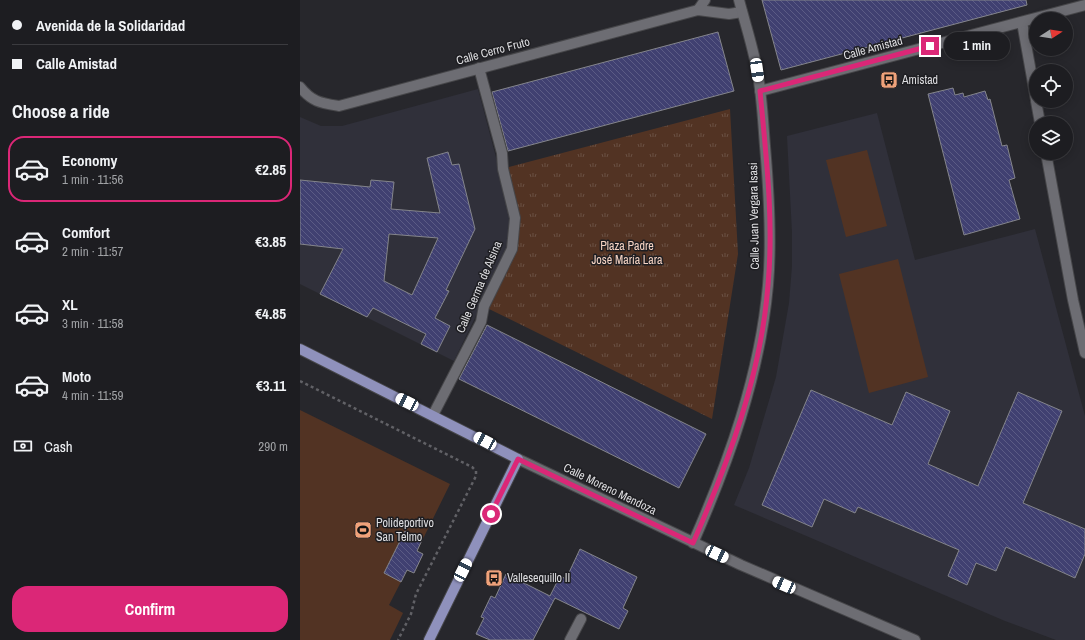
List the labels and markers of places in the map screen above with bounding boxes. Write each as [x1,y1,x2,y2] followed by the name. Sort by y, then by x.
[879,70,899,90] bus stop icon: Amistad
[901,72,938,88] place label: Amistad
[376,515,434,545] place label: Polideportivo San Telmo
[353,520,373,540] sports icon: Polideportivo San Telmo
[484,568,504,588] bus stop icon: Vallesequillo II
[507,570,570,586] place label: Vallesequillo II

